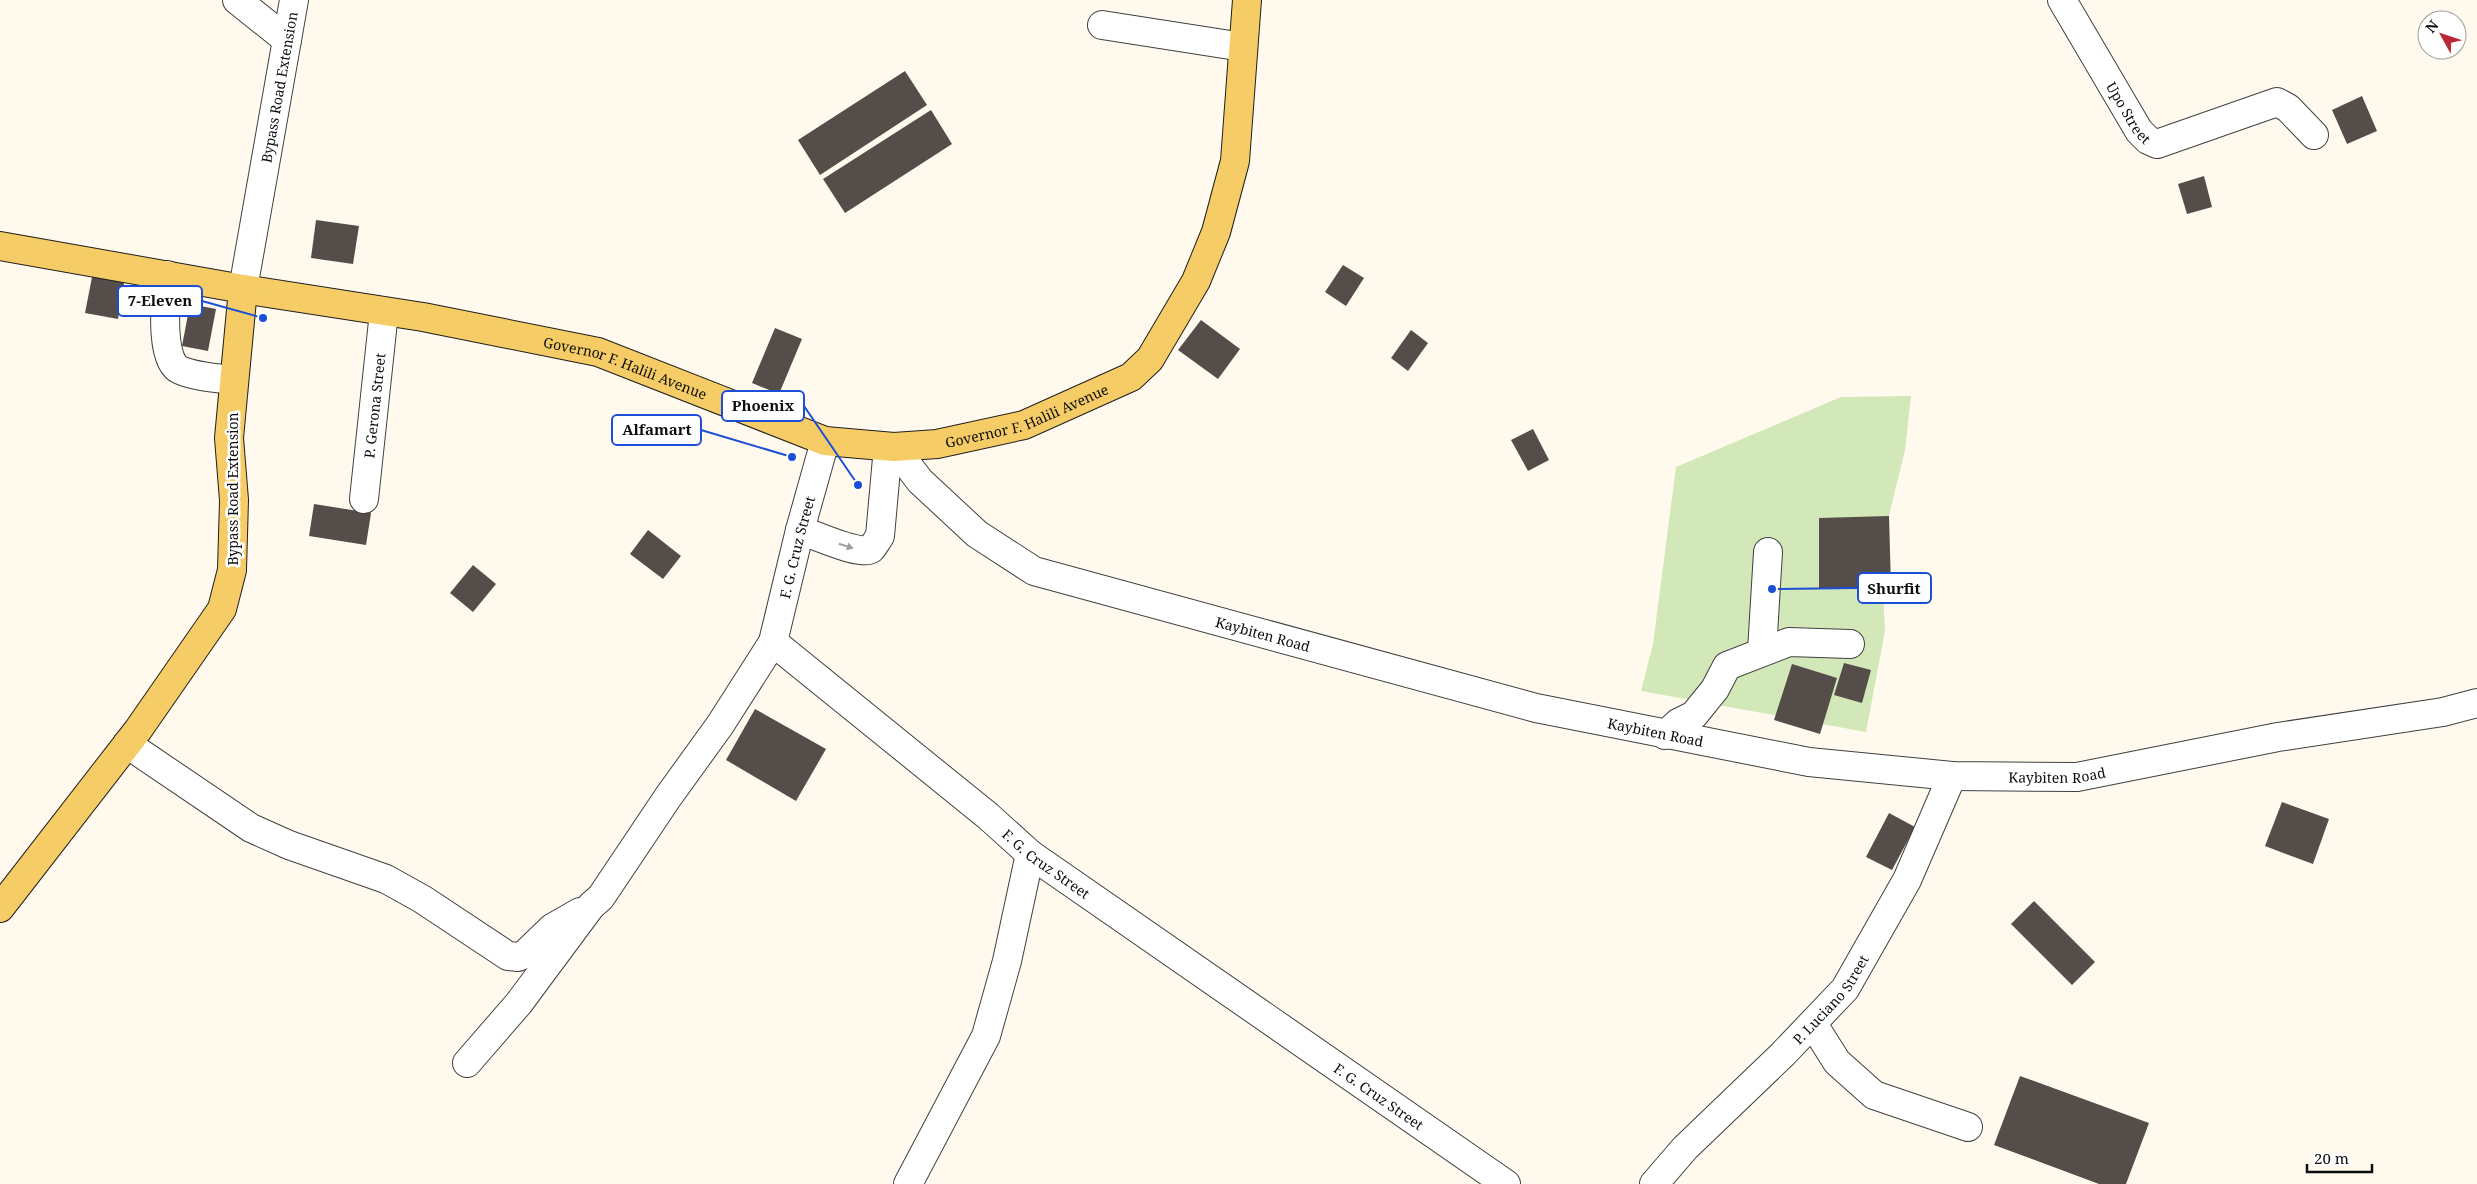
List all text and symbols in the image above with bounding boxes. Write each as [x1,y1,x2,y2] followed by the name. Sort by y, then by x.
[256,10,301,164] street label: Bypass Road Extension
[2417,10,2467,60] north arrow
[2421,16,2442,37] text: N
[2103,78,2156,148] street label: Upo Street
[118,286,202,316] callout: 7-Eleven
[128,290,192,310] text: 7-Eleven
[542,332,710,403] street label: Governor F. Halili Avenue
[359,352,389,459] street label: P. Gerona Street
[943,379,1111,451] street label: Governor F. Halili Avenue
[722,391,804,421] callout: Phoenix
[732,395,794,415] text: Phoenix
[223,412,242,566] street label: Bypass Road Extension
[612,415,701,445] callout: Alfamart
[622,419,692,439] text: Alfamart
[774,494,819,600] street label: F. G. Cruz Street
[838,542,853,550] one-way arrow
[1858,573,1931,603] callout: Shurfit
[1867,578,1921,598] text: Shurfit
[1214,612,1313,656] street label: Kaybiten Road
[1606,713,1706,751] street label: Kaybiten Road
[2008,762,2107,787] street label: Kaybiten Road
[999,824,1094,902] street label: F. G. Cruz Street
[1788,951,1872,1048] street label: P. Luciano Street
[1331,1058,1428,1134] street label: F. G. Cruz Street
[2307,1142,2372,1174] scale bar
[2314,1148,2349,1168] text: 20 m

